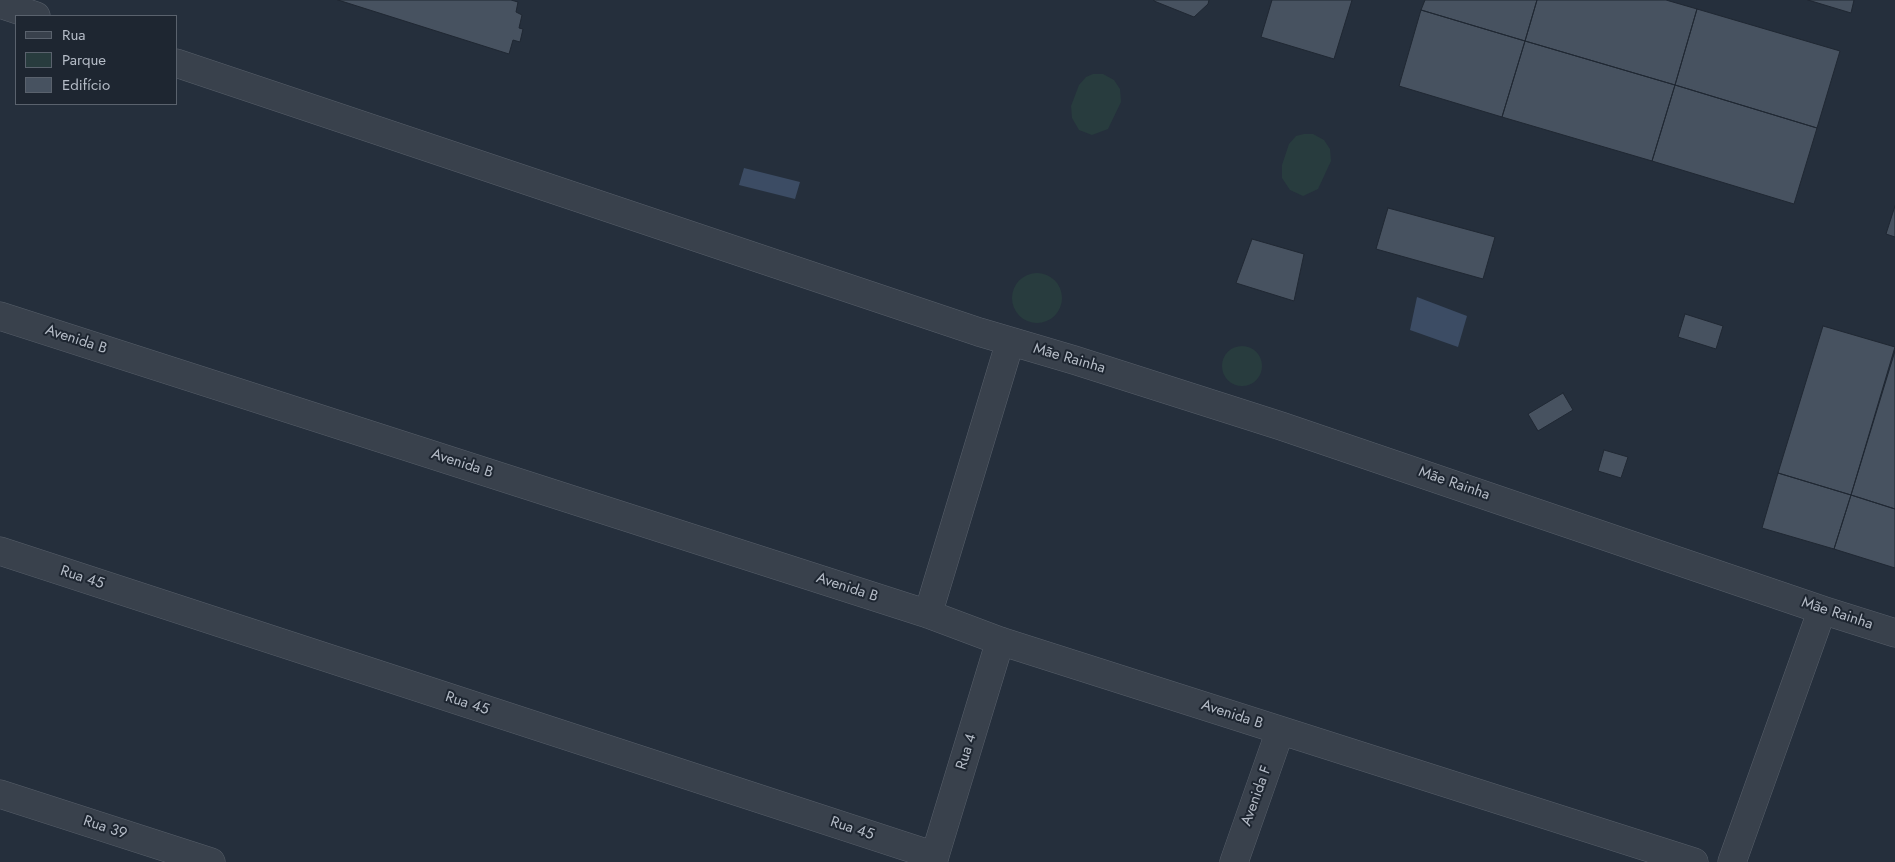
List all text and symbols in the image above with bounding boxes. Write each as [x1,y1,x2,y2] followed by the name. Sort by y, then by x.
[15,15,178,105] legend
[62,24,86,46] text: Rua
[62,49,106,71] text: Parque
[62,74,110,96] text: Edifício
[43,322,109,358] street label: Avenida B
[1031,340,1107,378] street label: Mãe Rainha
[429,446,495,482] street label: Avenida B
[1416,463,1492,505] street label: Mãe Rainha
[58,562,106,594] street label: Rua 45
[814,570,880,606] street label: Avenida B
[1799,594,1875,634] street label: Mãe Rainha
[443,688,491,720] street label: Rua 45
[1199,697,1265,733] street label: Avenida B
[953,732,981,772] street label: Rua 4
[1238,763,1276,829] street label: Avenida F
[81,813,129,843] street label: Rua 39
[828,813,876,845] street label: Rua 45

